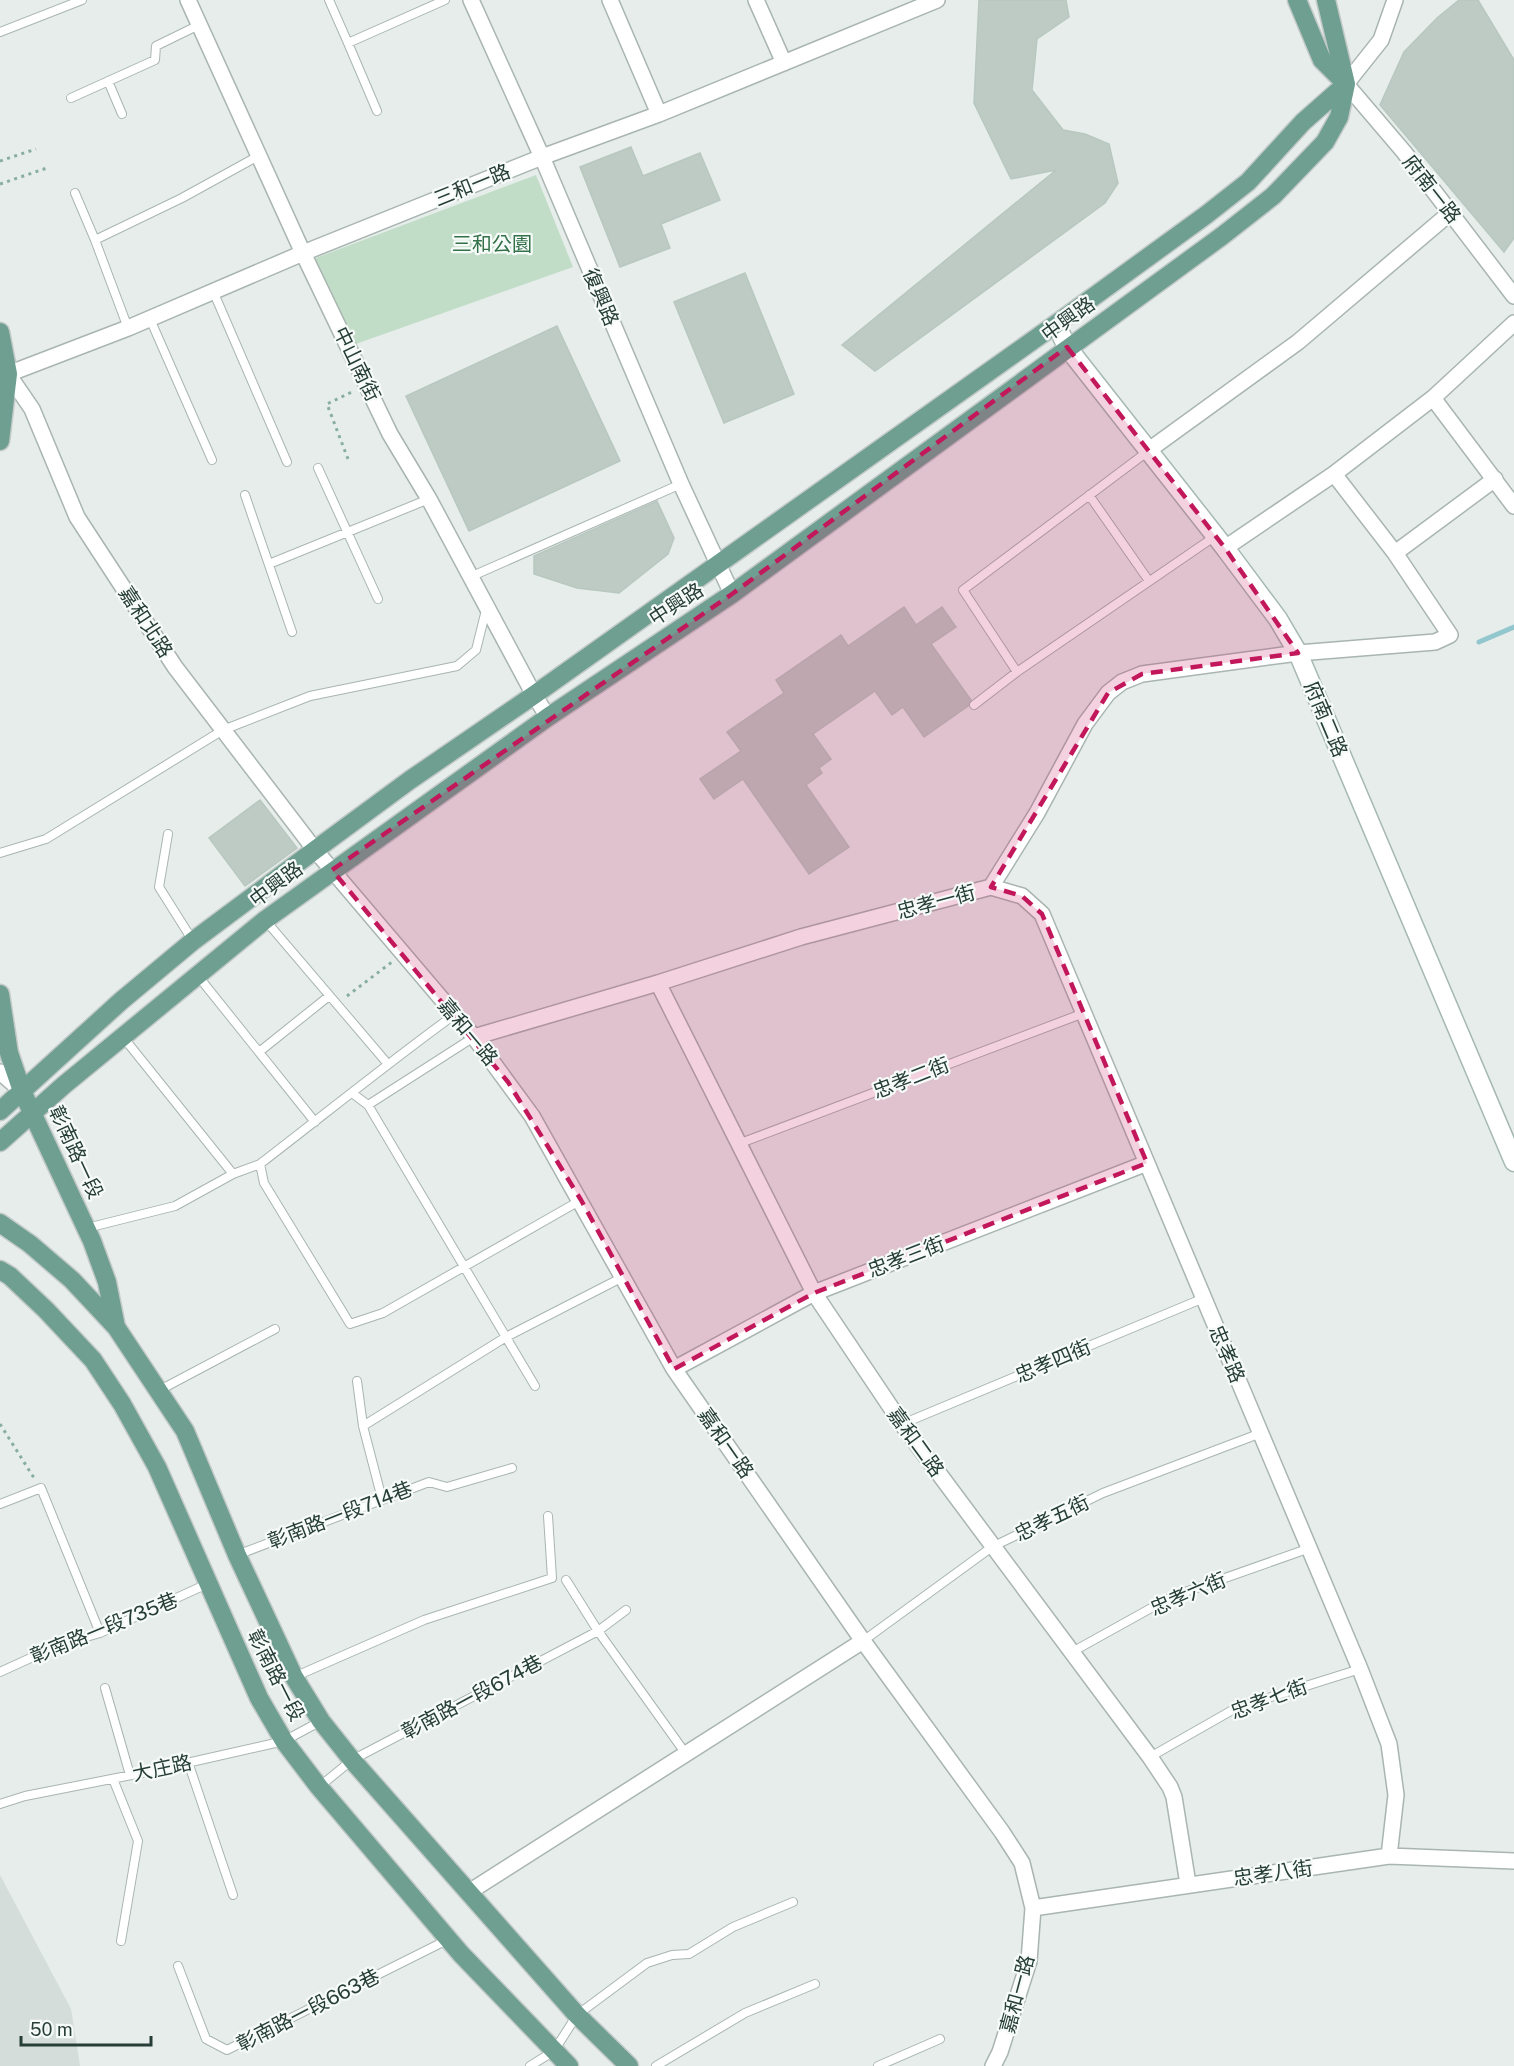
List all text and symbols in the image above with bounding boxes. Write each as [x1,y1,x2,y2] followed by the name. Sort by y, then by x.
[1398,150,1466,228] street label: 府南一路
[430,159,514,211] street label: 三和一路
[452,232,532,256] park label: 三和公園
[578,265,624,329] street label: 復興路
[1037,292,1099,346] street label: 中興路
[329,323,385,405] street label: 中山南街
[644,578,708,630] street label: 中興路
[114,582,178,662] street label: 嘉和北路
[1299,677,1353,761] street label: 府南二路
[245,856,307,912] street label: 中興路
[894,880,978,924] street label: 忠孝一街
[433,994,503,1070] street label: 嘉和一路
[869,1052,953,1104] street label: 忠孝二街
[44,1102,108,1202] street label: 彰南路一段
[864,1231,948,1283] street label: 忠孝三街
[1204,1322,1250,1386] street label: 忠孝路
[1011,1334,1095,1388] street label: 忠孝四街
[693,1403,759,1483] street label: 嘉和一路
[883,1403,949,1481] street label: 嘉和二路
[264,1476,416,1554] street label: 彰南路一段714巷
[1011,1490,1093,1546] street label: 忠孝五街
[1146,1567,1230,1621] street label: 忠孝六街
[27,1587,181,1669] street label: 彰南路一段735巷
[243,1625,309,1725] street label: 彰南路一段
[397,1650,547,1744] street label: 彰南路一段674巷
[1227,1674,1311,1724] street label: 忠孝七街
[130,1750,194,1786] street label: 大庄路
[1232,1856,1314,1890] street label: 忠孝八街
[995,1952,1039,2036] street label: 嘉和一路
[232,1964,384,2056] street label: 彰南路一段663巷
[21,2009,152,2047] scale bar
[30,2019,73,2040] text: 50 m

